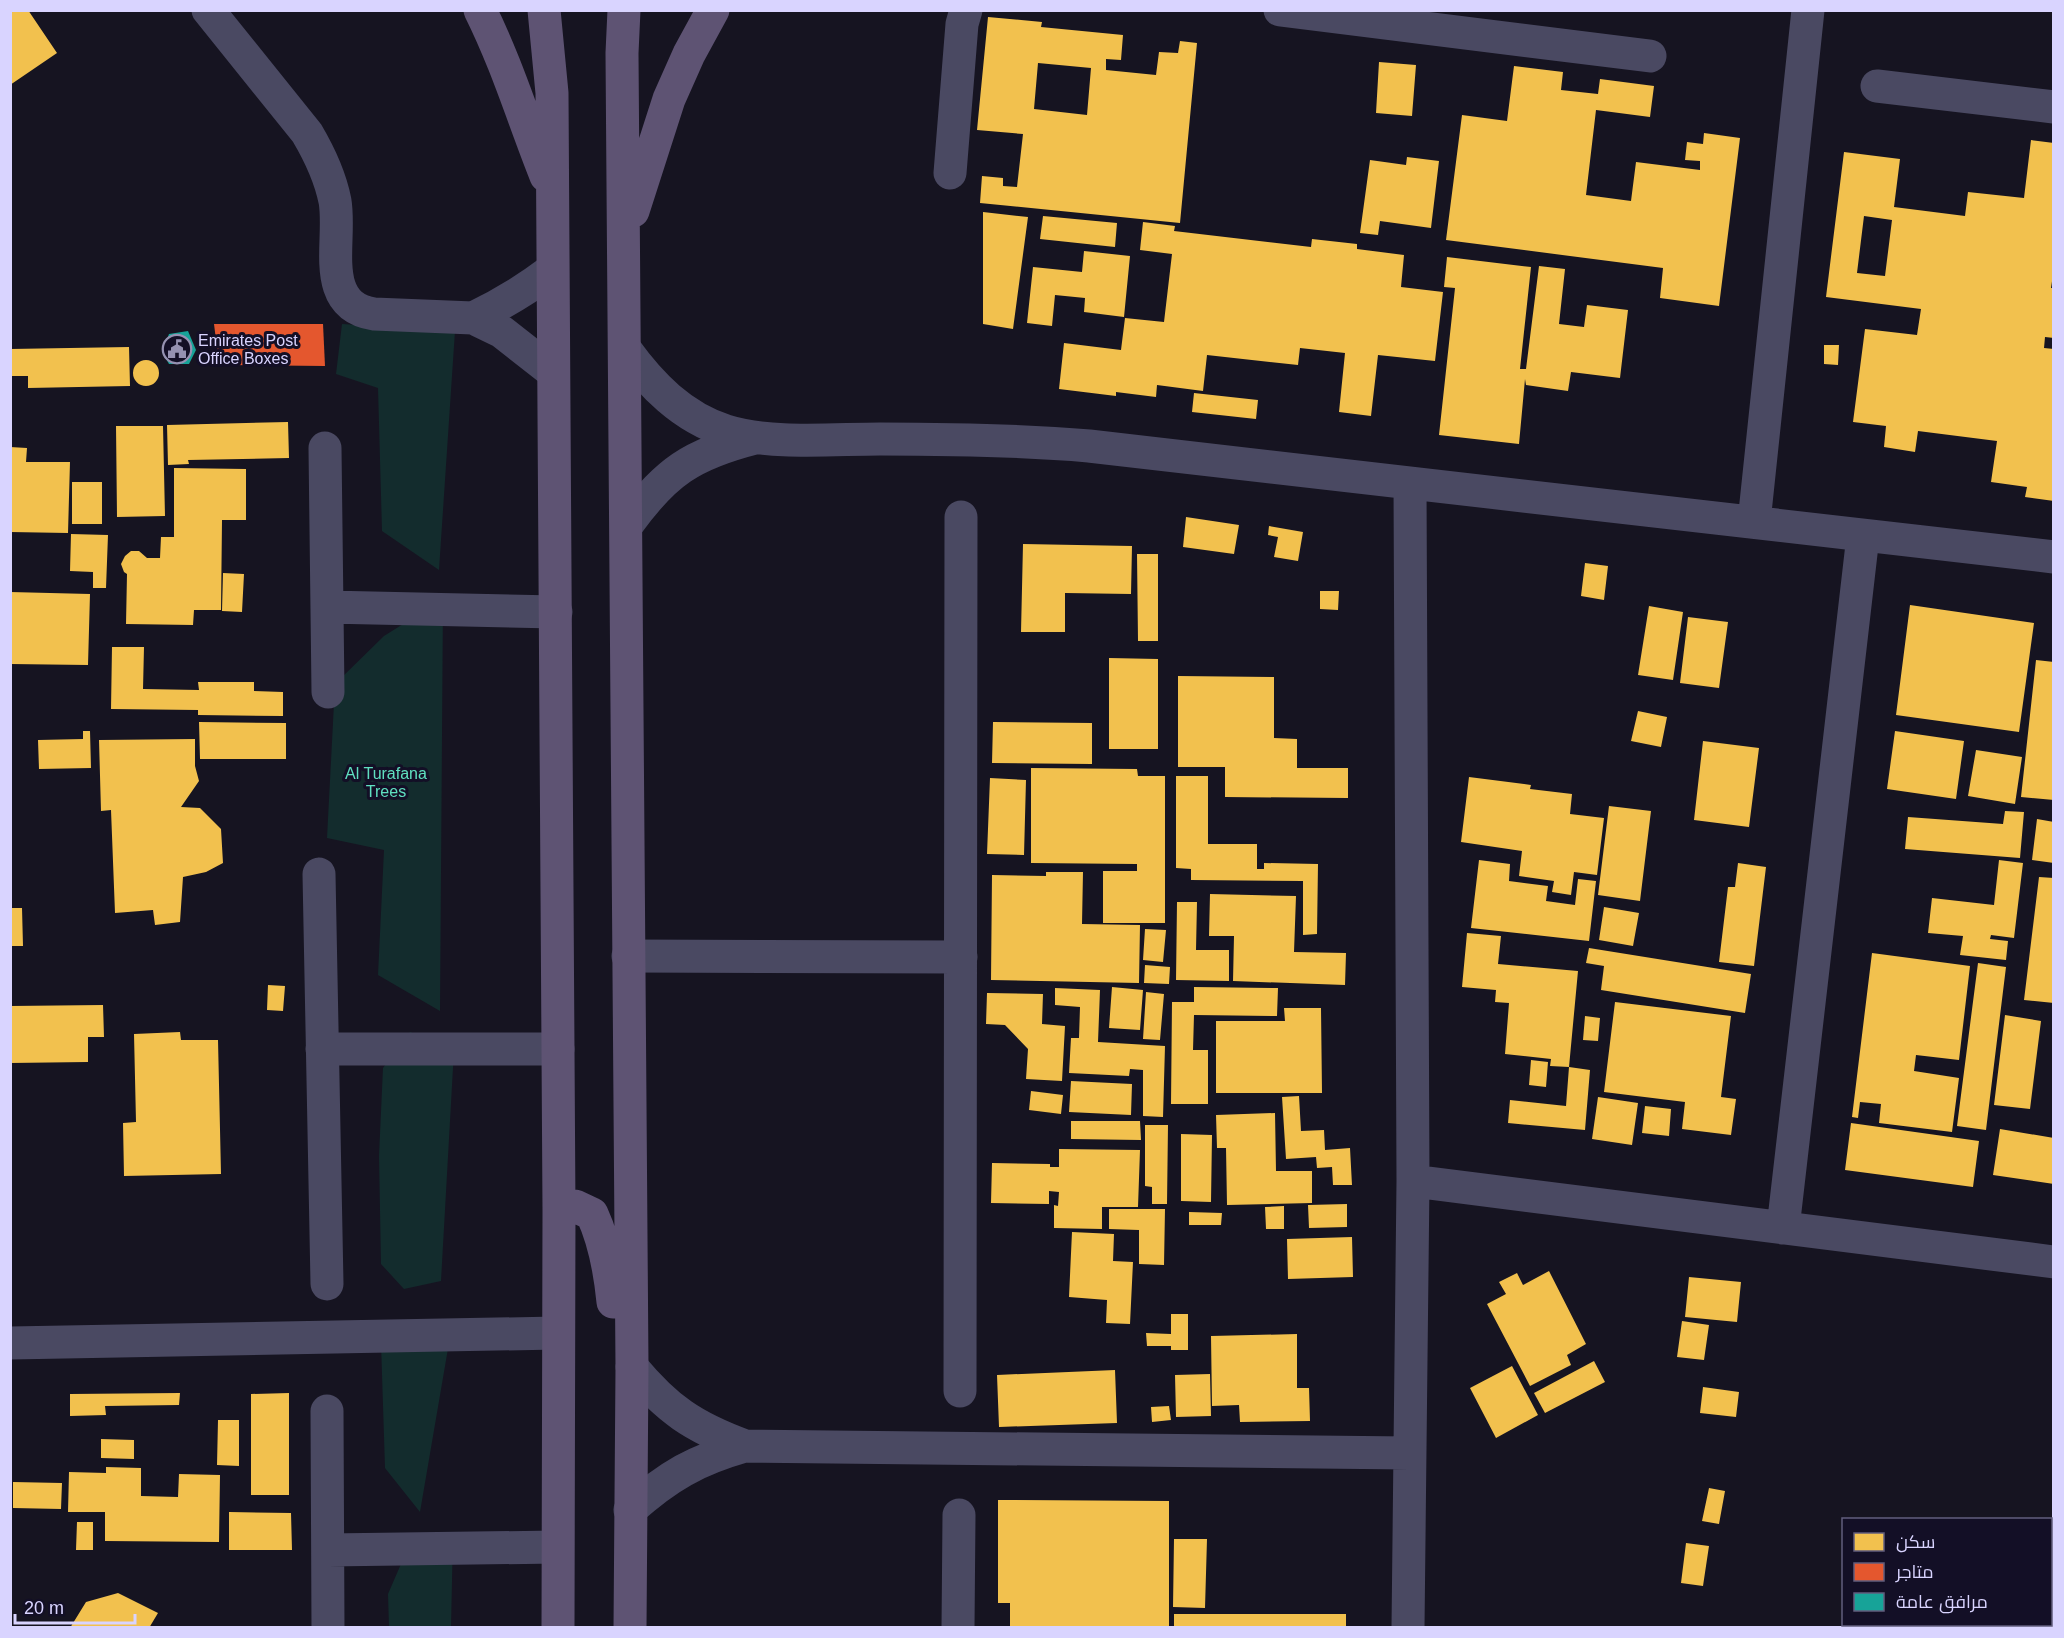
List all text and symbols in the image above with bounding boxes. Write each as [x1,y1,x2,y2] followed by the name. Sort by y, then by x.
[198,332,298,367] place label: Emirates Post Office Boxes
[161,333,193,365] public building icon: Emirates Post Office Boxes
[345,765,427,800] park label: Al Turafana Trees
[1842,1518,2052,1626] legend
[1896,1532,1935,1553] text: سكن
[1895,1562,1934,1583] text: متاجر
[15,1587,135,1625] scale bar
[1896,1592,1988,1614] text: مرافق عامة
[24,1598,64,1618] text: 20 m

